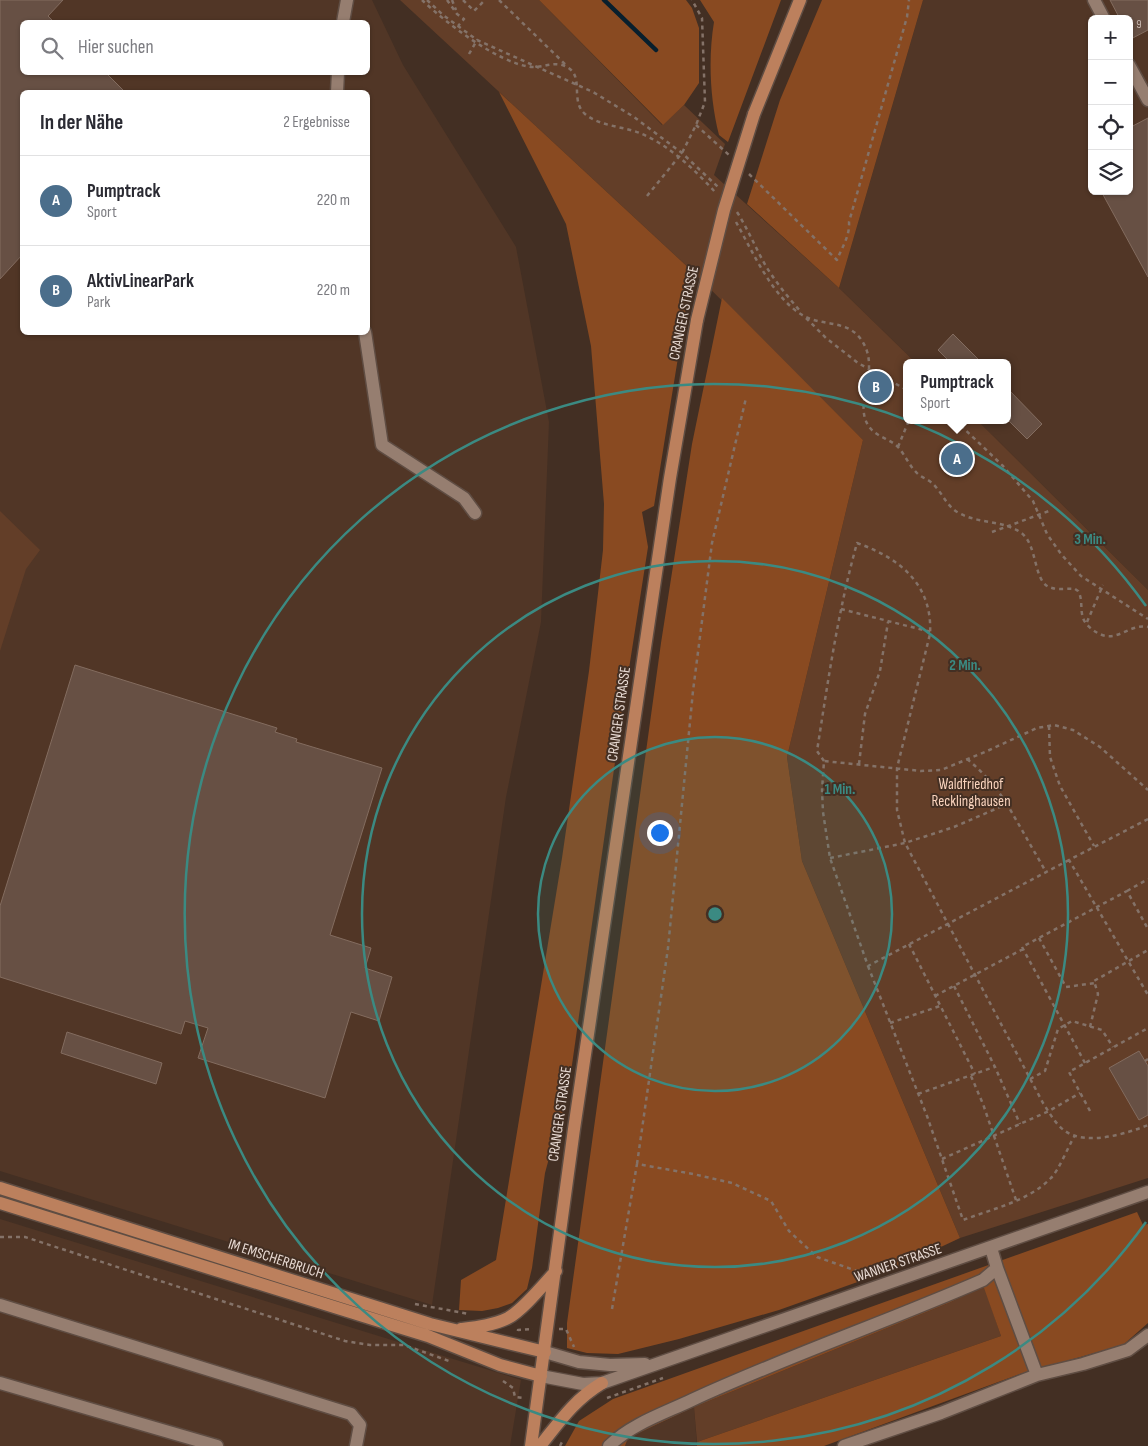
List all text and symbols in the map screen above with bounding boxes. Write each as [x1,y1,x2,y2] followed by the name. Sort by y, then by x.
[1088,15,1133,195] map controls
[1088,15,1133,60] button: +
[1136,17,1142,32] house number: 9
[20,20,370,75] search box
[38,34,66,62] icon: search
[78,36,154,59] text: Hier suchen
[1088,60,1133,105] button: −
[1088,105,1133,150] button: locate
[40,110,123,135] text: In der Nähe
[283,113,350,132] text: 2 Ergebnisse
[1088,150,1133,195] button: layers
[87,180,160,203] text: Pumptrack
[52,191,60,210] text: A
[317,191,350,210] text: 220 m
[87,203,117,222] text: Sport
[665,264,703,362] street label: CRANGER STRASSE
[87,270,194,293] text: AktivLinearPark
[52,281,60,300] text: B
[317,281,350,300] text: 220 m
[87,293,110,312] text: Park
[903,359,1011,424] popup
[860,368,892,406] pin: B
[920,371,994,394] text: Pumptrack
[920,394,950,413] text: Sport
[941,440,973,478] pin: A
[1074,530,1106,549] text: 3 Min.
[949,656,981,675] text: 2 Min.
[603,665,635,763] street label: CRANGER STRASSE
[931,775,1011,811] park label: Waldfriedhof Recklinghausen
[825,780,855,799] text: 1 Min.
[647,820,673,846] your location
[706,905,724,923] centre of rings
[544,1065,576,1163] street label: CRANGER STRASSE
[226,1235,326,1283] street label: IM EMSCHERBRUCH
[852,1239,944,1287] street label: WANNER STRASSE

